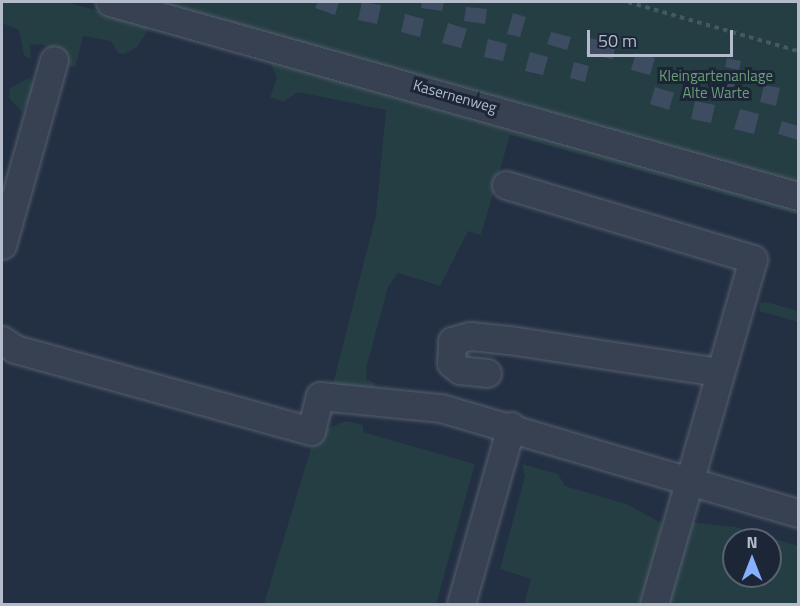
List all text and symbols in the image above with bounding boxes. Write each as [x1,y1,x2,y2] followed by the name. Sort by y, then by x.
[590,18,736,56] scale bar
[598,27,637,54] text: 50 m
[659,66,773,101] park label: Kleingartenanlage Alte Warte
[411,75,499,117] street label: Kasernenweg
[722,528,782,588] north arrow
[746,530,758,554] text: N

